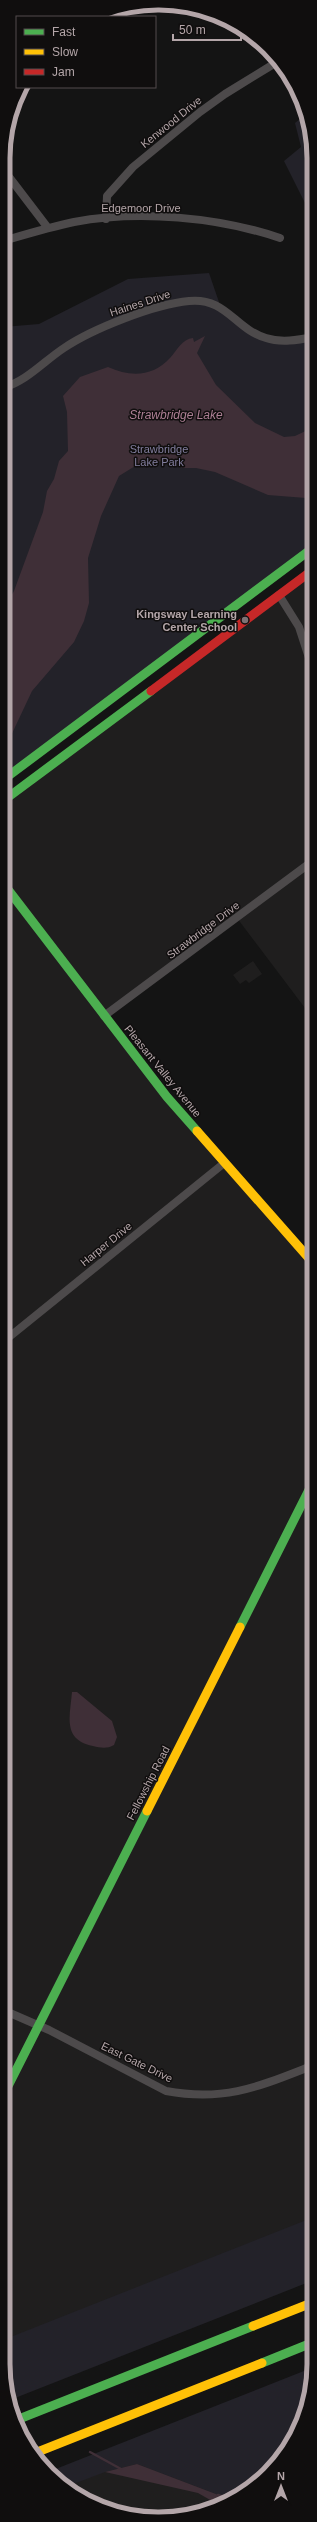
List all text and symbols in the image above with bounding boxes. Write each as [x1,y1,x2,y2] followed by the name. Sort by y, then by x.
[16,16,156,88] legend
[173,16,241,42] scale bar
[179,23,206,37] text: 50 m
[52,25,76,39] text: Fast
[52,45,78,59] text: Slow
[52,65,75,79] text: Jam
[138,94,204,150] street label: Kenwood Drive
[101,202,181,214] street label: Edgemoor Drive
[108,288,172,318] street label: Haines Drive
[129,408,223,422] water label: Strawbridge Lake
[130,443,188,468] park label: Strawbridge Lake Park
[136,608,237,633] place label: Kingsway Learning Center School
[240,615,250,625] marker: Kingsway Learning Center School
[164,899,242,961] street label: Strawbridge Drive
[122,1023,204,1119] street label: Pleasant Valley Avenue
[78,1220,134,1268] street label: Harper Drive
[124,1744,172,1822] street label: Fellowship Road
[99,2040,175,2084] street label: East Gate Drive
[261,2466,301,2506] north arrow
[277,2470,285,2482] text: N

